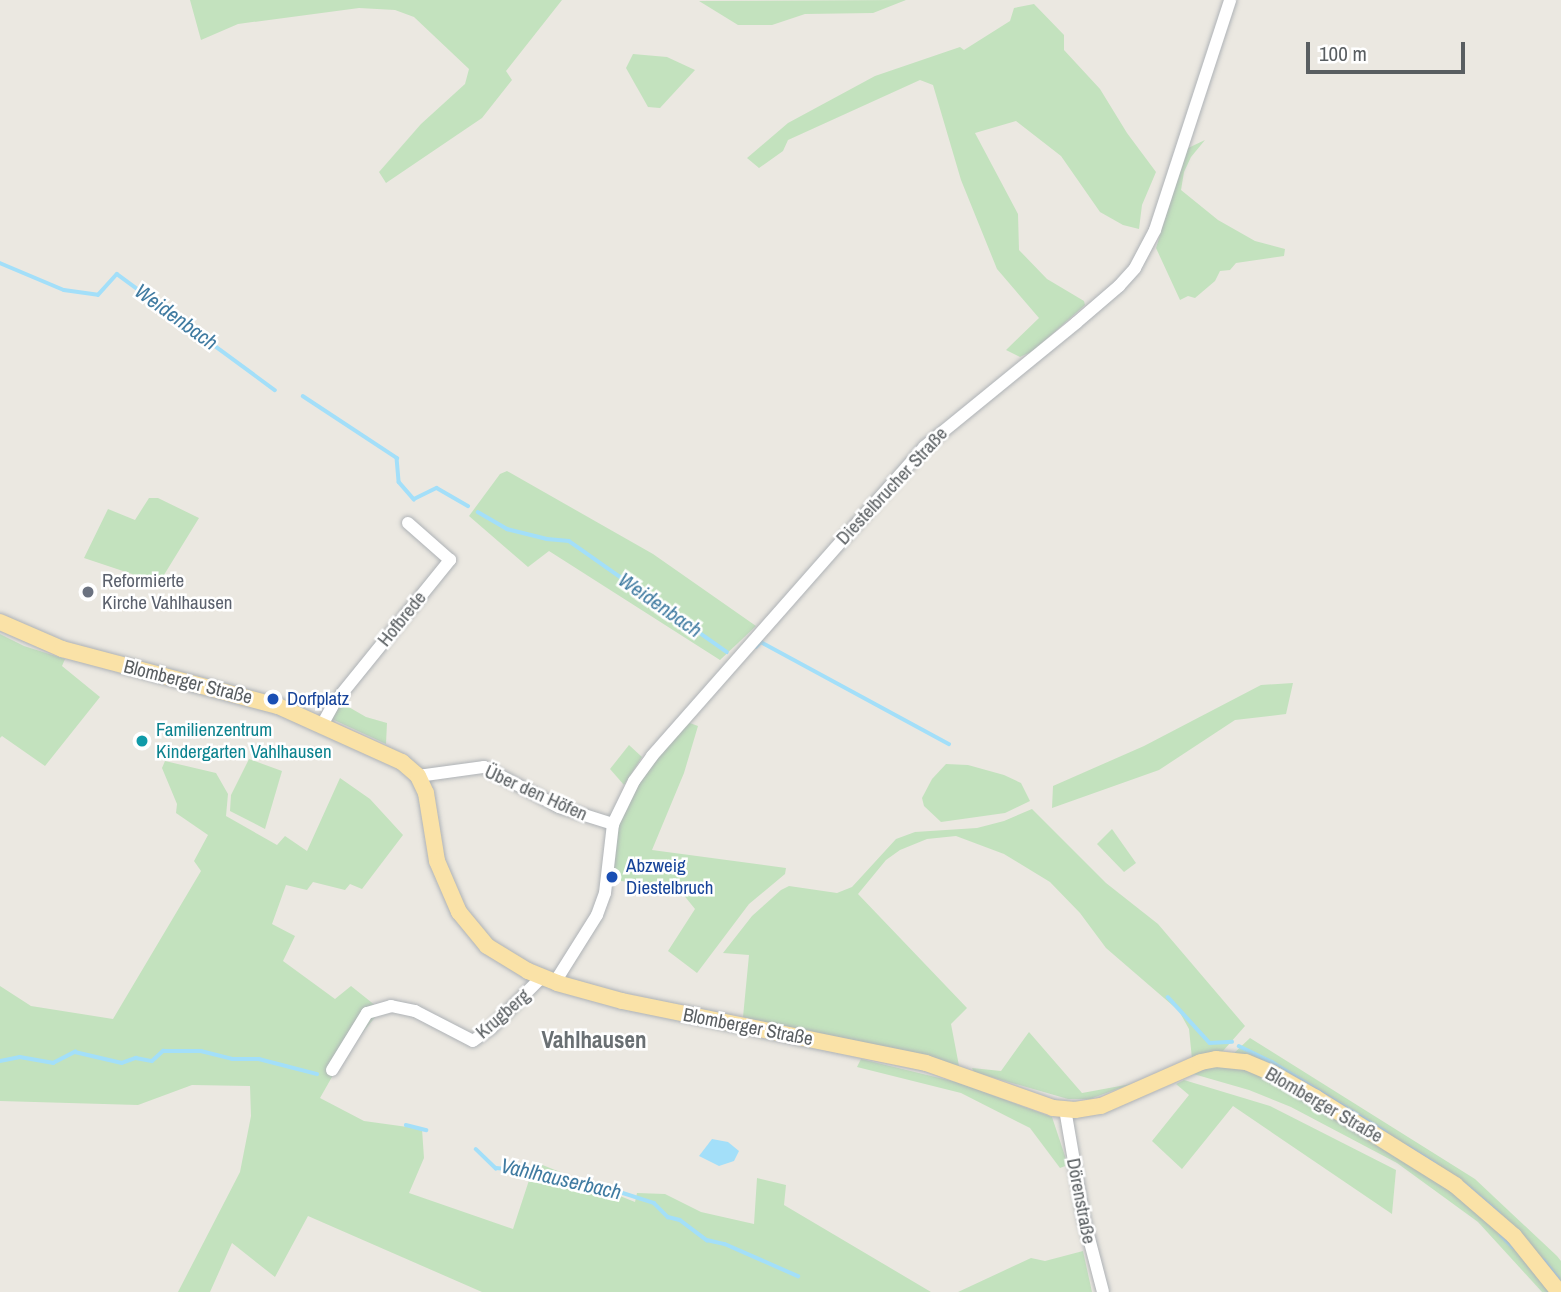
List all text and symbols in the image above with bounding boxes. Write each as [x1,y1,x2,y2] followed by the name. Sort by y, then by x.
[1309,28,1468,72] scale bar
[1319,39,1367,68] text: 100 m
[130,279,222,355] water label: Weidenbach
[832,422,952,550] street label: Diestelbrucher Straße
[613,567,707,643] water label: Weidenbach
[102,570,233,614] place label: Reformierte Kirche Vahlhausen
[80,584,96,600] marker: Reformierte Kirche Vahlhausen
[373,587,431,651] street label: Hofbrede
[121,655,255,709] street label: Blomberger Straße
[287,688,349,710] place label: Dorfplatz
[265,691,281,707] marker: Dorfplatz
[156,719,332,763] place label: Familienzentrum Kindergarten Vahlhausen
[134,733,150,749] marker: Familienzentrum Kindergarten Vahlhausen
[481,760,591,826] street label: Über den Höfen
[626,855,713,899] place label: Abzweig Diestelbruch
[604,869,620,885] marker: Abzweig Diestelbruch
[471,984,535,1044] street label: Krugberg
[681,1003,815,1051] street label: Blomberger Straße
[542,1026,646,1054] district label: Vahlhausen
[1261,1062,1387,1148] street label: Blomberger Straße
[498,1153,624,1205] water label: Vahlhauserbach
[1062,1156,1100,1246] street label: Dörenstraße

